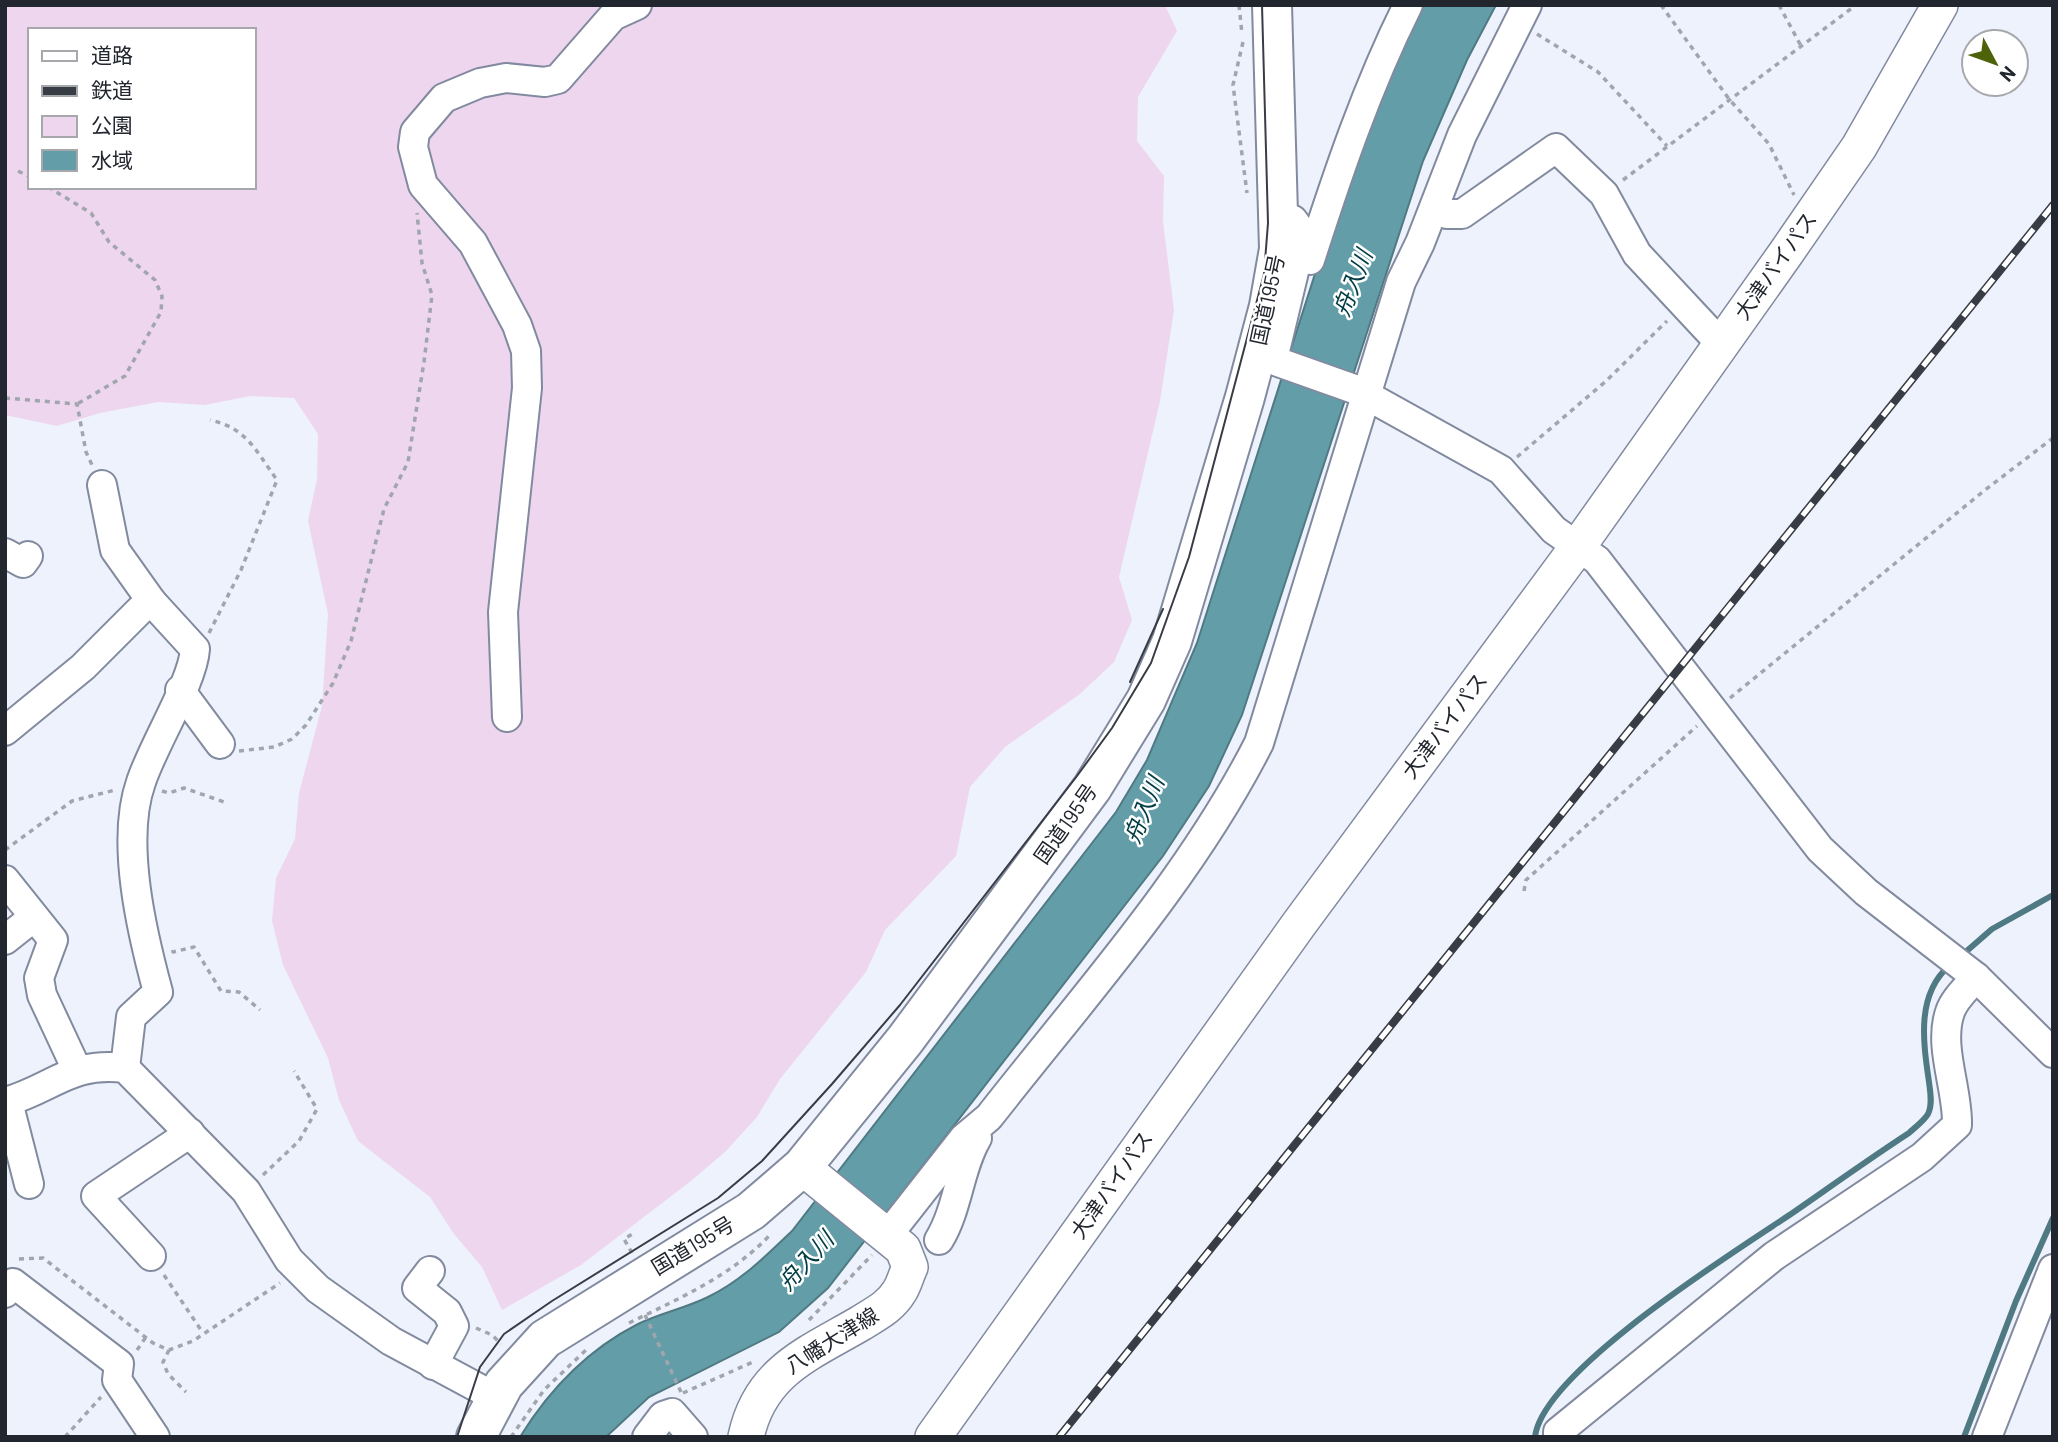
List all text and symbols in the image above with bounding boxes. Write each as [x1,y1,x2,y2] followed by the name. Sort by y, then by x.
[28,28,256,189] legend
[1960,28,2030,98] north arrow
[91,42,133,67] text: 道路
[1995,62,2021,87] text: N
[91,77,133,102] text: 鉄道
[91,112,133,137] text: 公園
[91,147,133,172] text: 水域
[1729,207,1821,324] street label: 大津バイパス
[1327,243,1379,320] water label: 舟入川
[1245,252,1288,347] street label: 国道195号
[1396,667,1492,783] street label: 大津バイパス
[1117,770,1170,847] water label: 舟入川
[1028,778,1101,868] street label: 国道195号
[1065,1126,1157,1243] street label: 大津バイパス
[646,1210,738,1279] street label: 国道195号
[772,1223,841,1295] water label: 舟入川
[780,1301,882,1378] street label: 八幡大津線

